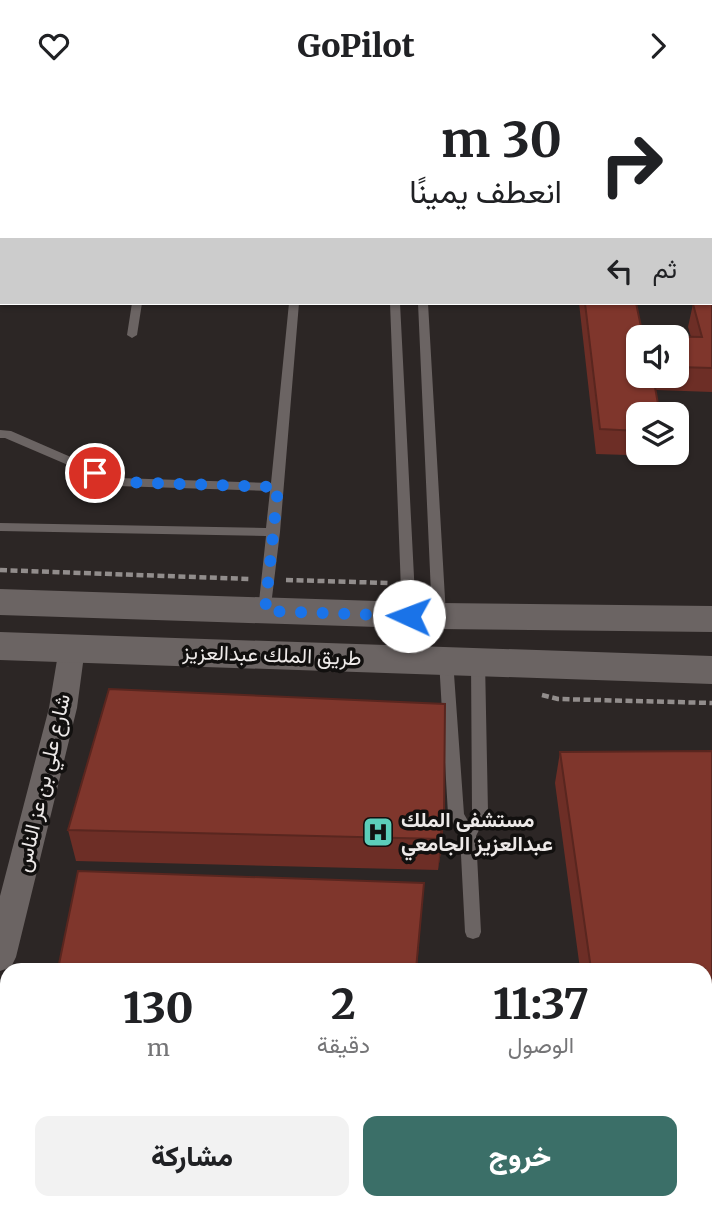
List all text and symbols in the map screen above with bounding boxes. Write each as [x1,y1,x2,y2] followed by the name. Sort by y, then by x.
[297,26,415,66] text: GoPilot
[35,27,73,65] icon: heart
[639,27,677,65] icon: forward
[441,109,562,170] text: 30 m
[586,119,677,210] icon: right
[409,172,562,212] text: انعطف يمينًا
[601,252,639,290] icon: left
[653,252,677,285] text: ثم
[626,325,689,465] map controls
[626,325,689,388] button: sound
[626,402,689,465] button: layers
[65,443,125,503] pin
[76,454,114,492] icon: arrive
[372,579,446,653] position arrow
[181,638,362,671] street label: طريق الملك عبدالعزيز
[9,691,80,876] street label: شارع علي بن عز الناس
[401,806,553,861] place label: مستشفى الملك عبدالعزيز الجامعي
[361,815,395,849] hospital icon: مستشفى الملك عبدالعزيز الجامعي
[331,978,356,1030] text: 2
[493,978,589,1030] text: 11:37
[123,982,194,1034] text: 130
[317,1030,370,1059] text: دقيقة
[508,1030,574,1059] text: الوصول
[147,1033,170,1062] text: m
[35,1116,349,1196] button: مشاركة
[363,1116,677,1196] button: خروج

